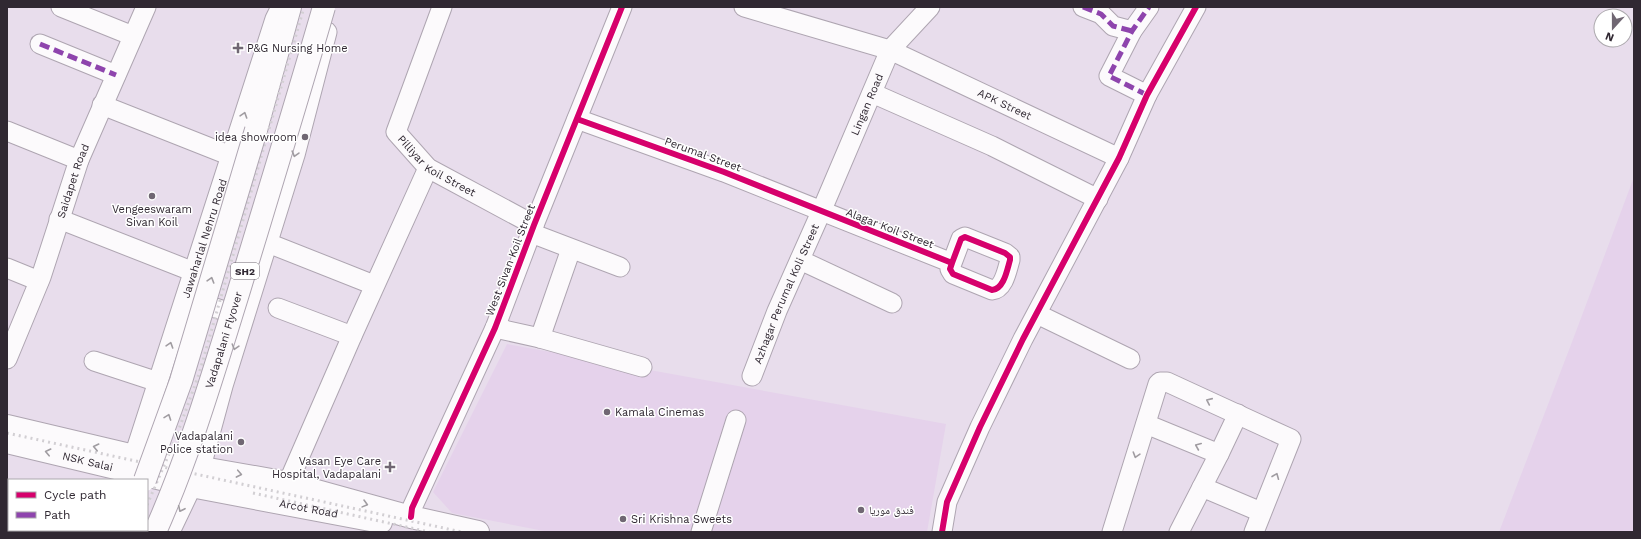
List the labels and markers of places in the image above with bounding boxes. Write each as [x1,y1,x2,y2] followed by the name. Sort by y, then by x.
[232,42,244,54] marker: P&G Nursing Home
[247,42,348,55] place label: P&G Nursing Home
[215,131,297,144] place label: idea showroom
[300,132,310,142] marker: idea showroom
[147,191,157,201] marker: Vengeeswaram Sivan Koil
[112,203,192,229] place label: Vengeeswaram Sivan Koil
[615,406,704,419] place label: Kamala Cinemas
[602,407,612,417] marker: Kamala Cinemas
[160,430,233,456] place label: Vadapalani Police station
[236,437,246,447] marker: Vadapalani Police station
[272,455,381,481] place label: Vasan Eye Care Hospital, Vadapalani
[384,461,396,473] marker: Vasan Eye Care Hospital, Vadapalani
[869,504,914,517] place label: فندق موريا
[856,505,866,515] marker: فندق موريا
[631,513,732,526] place label: Sri Krishna Sweets
[618,514,628,524] marker: Sri Krishna Sweets

